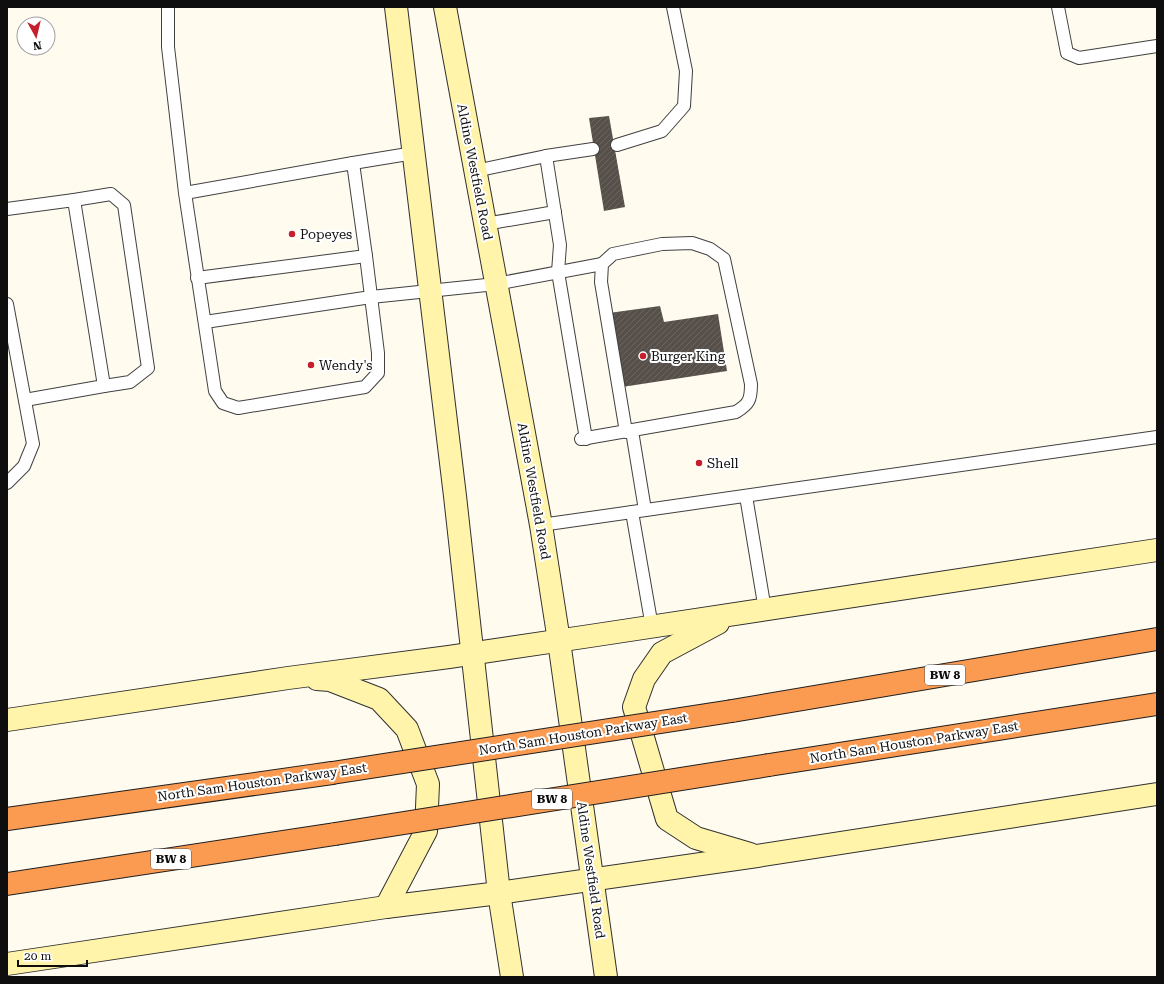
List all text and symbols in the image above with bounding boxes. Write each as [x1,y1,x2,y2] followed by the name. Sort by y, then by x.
[16,16,56,56] north arrow
[32,38,42,53] text: N
[454,102,496,242] street label: Aldine Westfield Road
[300,227,352,242] place label: Popeyes
[287,229,297,239] marker: Popeyes
[651,349,726,364] place label: Burger King
[638,351,648,361] marker: Burger King
[319,358,372,373] place label: Wendy's
[306,360,316,370] marker: Wendy's
[515,421,554,561] street label: Aldine Westfield Road
[707,456,739,471] place label: Shell
[694,458,704,468] marker: Shell
[925,665,965,685] road number: BW 8
[477,710,689,758] street label: North Sam Houston Parkway East
[808,718,1020,766] street label: North Sam Houston Parkway East
[156,760,368,804] street label: North Sam Houston Parkway East
[532,789,572,809] road number: BW 8
[574,800,608,940] street label: Aldine Westfield Road
[151,849,191,869] road number: BW 8
[18,942,87,968] scale bar
[24,949,51,963] text: 20 m

